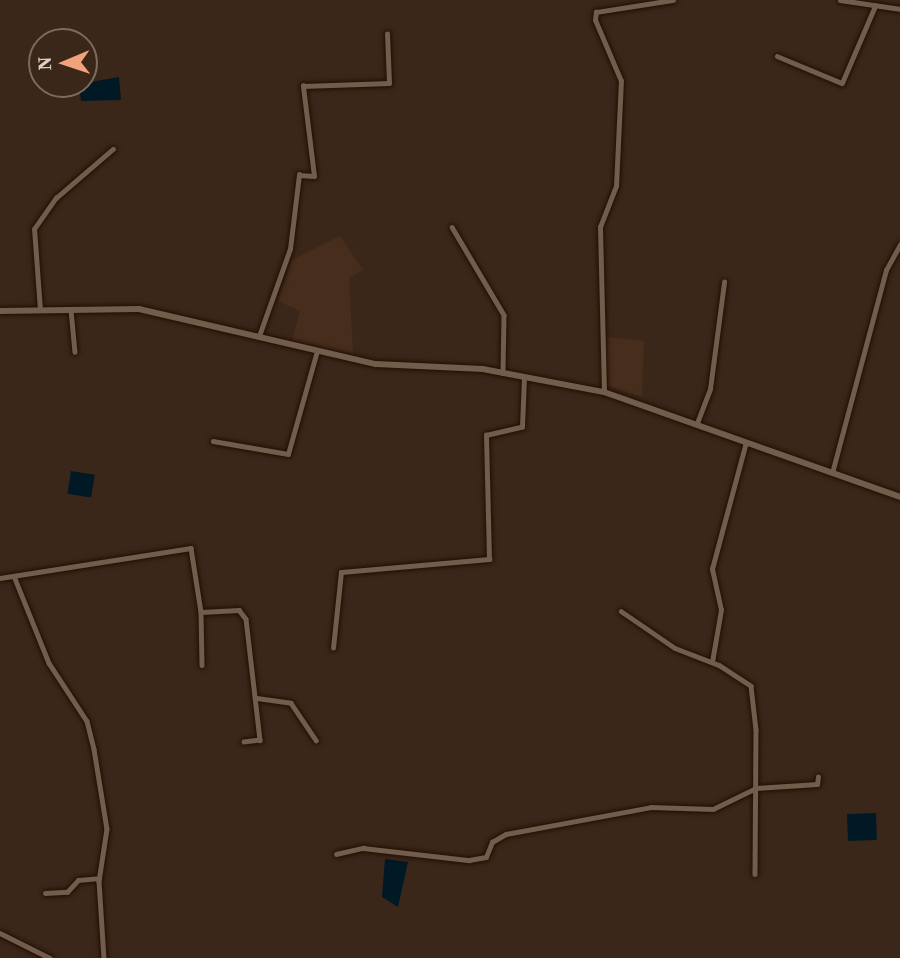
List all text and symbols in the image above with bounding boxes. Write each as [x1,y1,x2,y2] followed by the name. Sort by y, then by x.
[28,28,98,98] north arrow
[31,56,57,71] text: N

